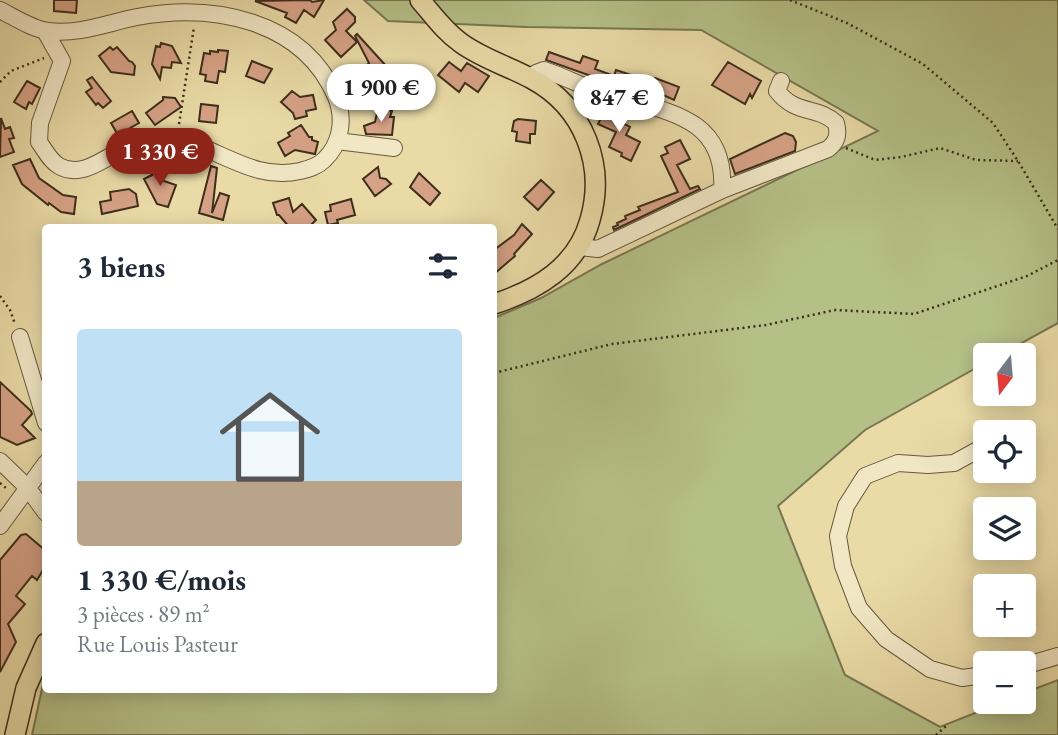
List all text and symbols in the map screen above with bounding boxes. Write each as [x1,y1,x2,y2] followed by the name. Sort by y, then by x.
[316,64,446,124] pin: 1 900 €
[343,72,419,102] text: 1 900 €
[570,74,668,134] pin: 847 €
[590,82,648,112] text: 847 €
[95,128,225,188] pin: 1 330 €
[122,136,198,166] text: 1 330 €
[77,247,165,286] text: 3 biens
[424,247,462,285] icon: filters
[973,343,1036,406] north arrow
[973,343,1036,714] map controls
[207,374,333,500] icon: home
[973,420,1036,483] button: locate
[973,497,1036,560] button: layers
[77,560,246,599] text: 1 330 €/mois
[973,574,1036,637] button: +
[77,599,210,629] text: 3 pièces · 89 m²
[77,629,238,659] text: Rue Louis Pasteur
[973,651,1036,714] button: −

